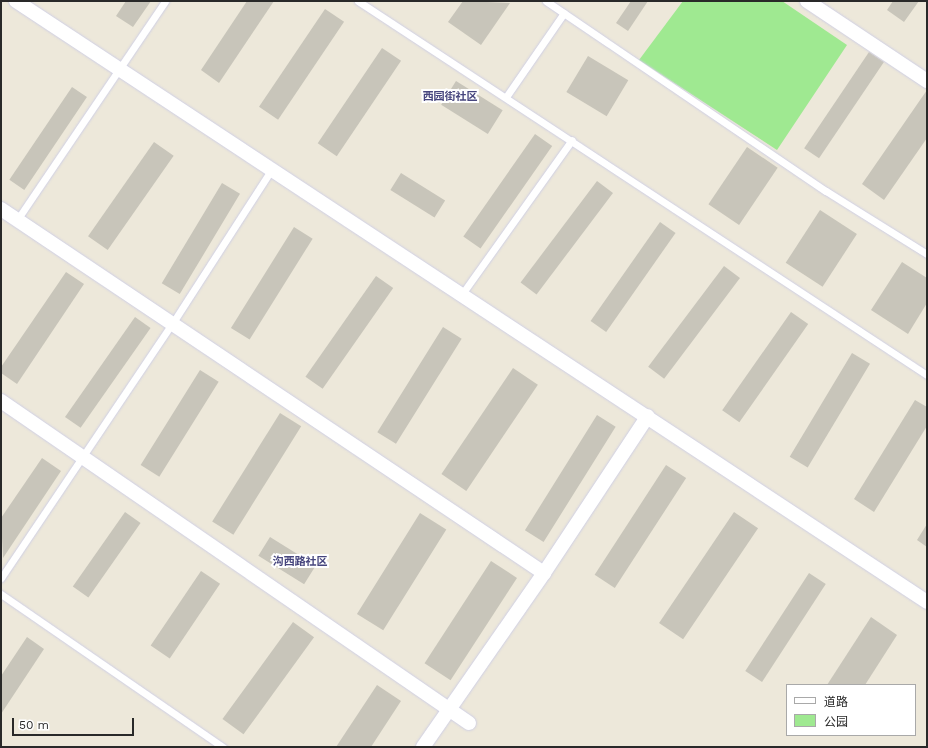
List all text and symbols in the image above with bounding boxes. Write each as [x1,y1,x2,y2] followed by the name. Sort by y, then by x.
[423,90,477,104] district label: 西园街社区
[273,555,327,569] district label: 沟西路社区
[786,684,916,736] legend
[824,695,848,709] text: 道路
[14,710,136,736] scale bar
[824,715,848,729] text: 公园
[19,718,49,732] text: 50 m

